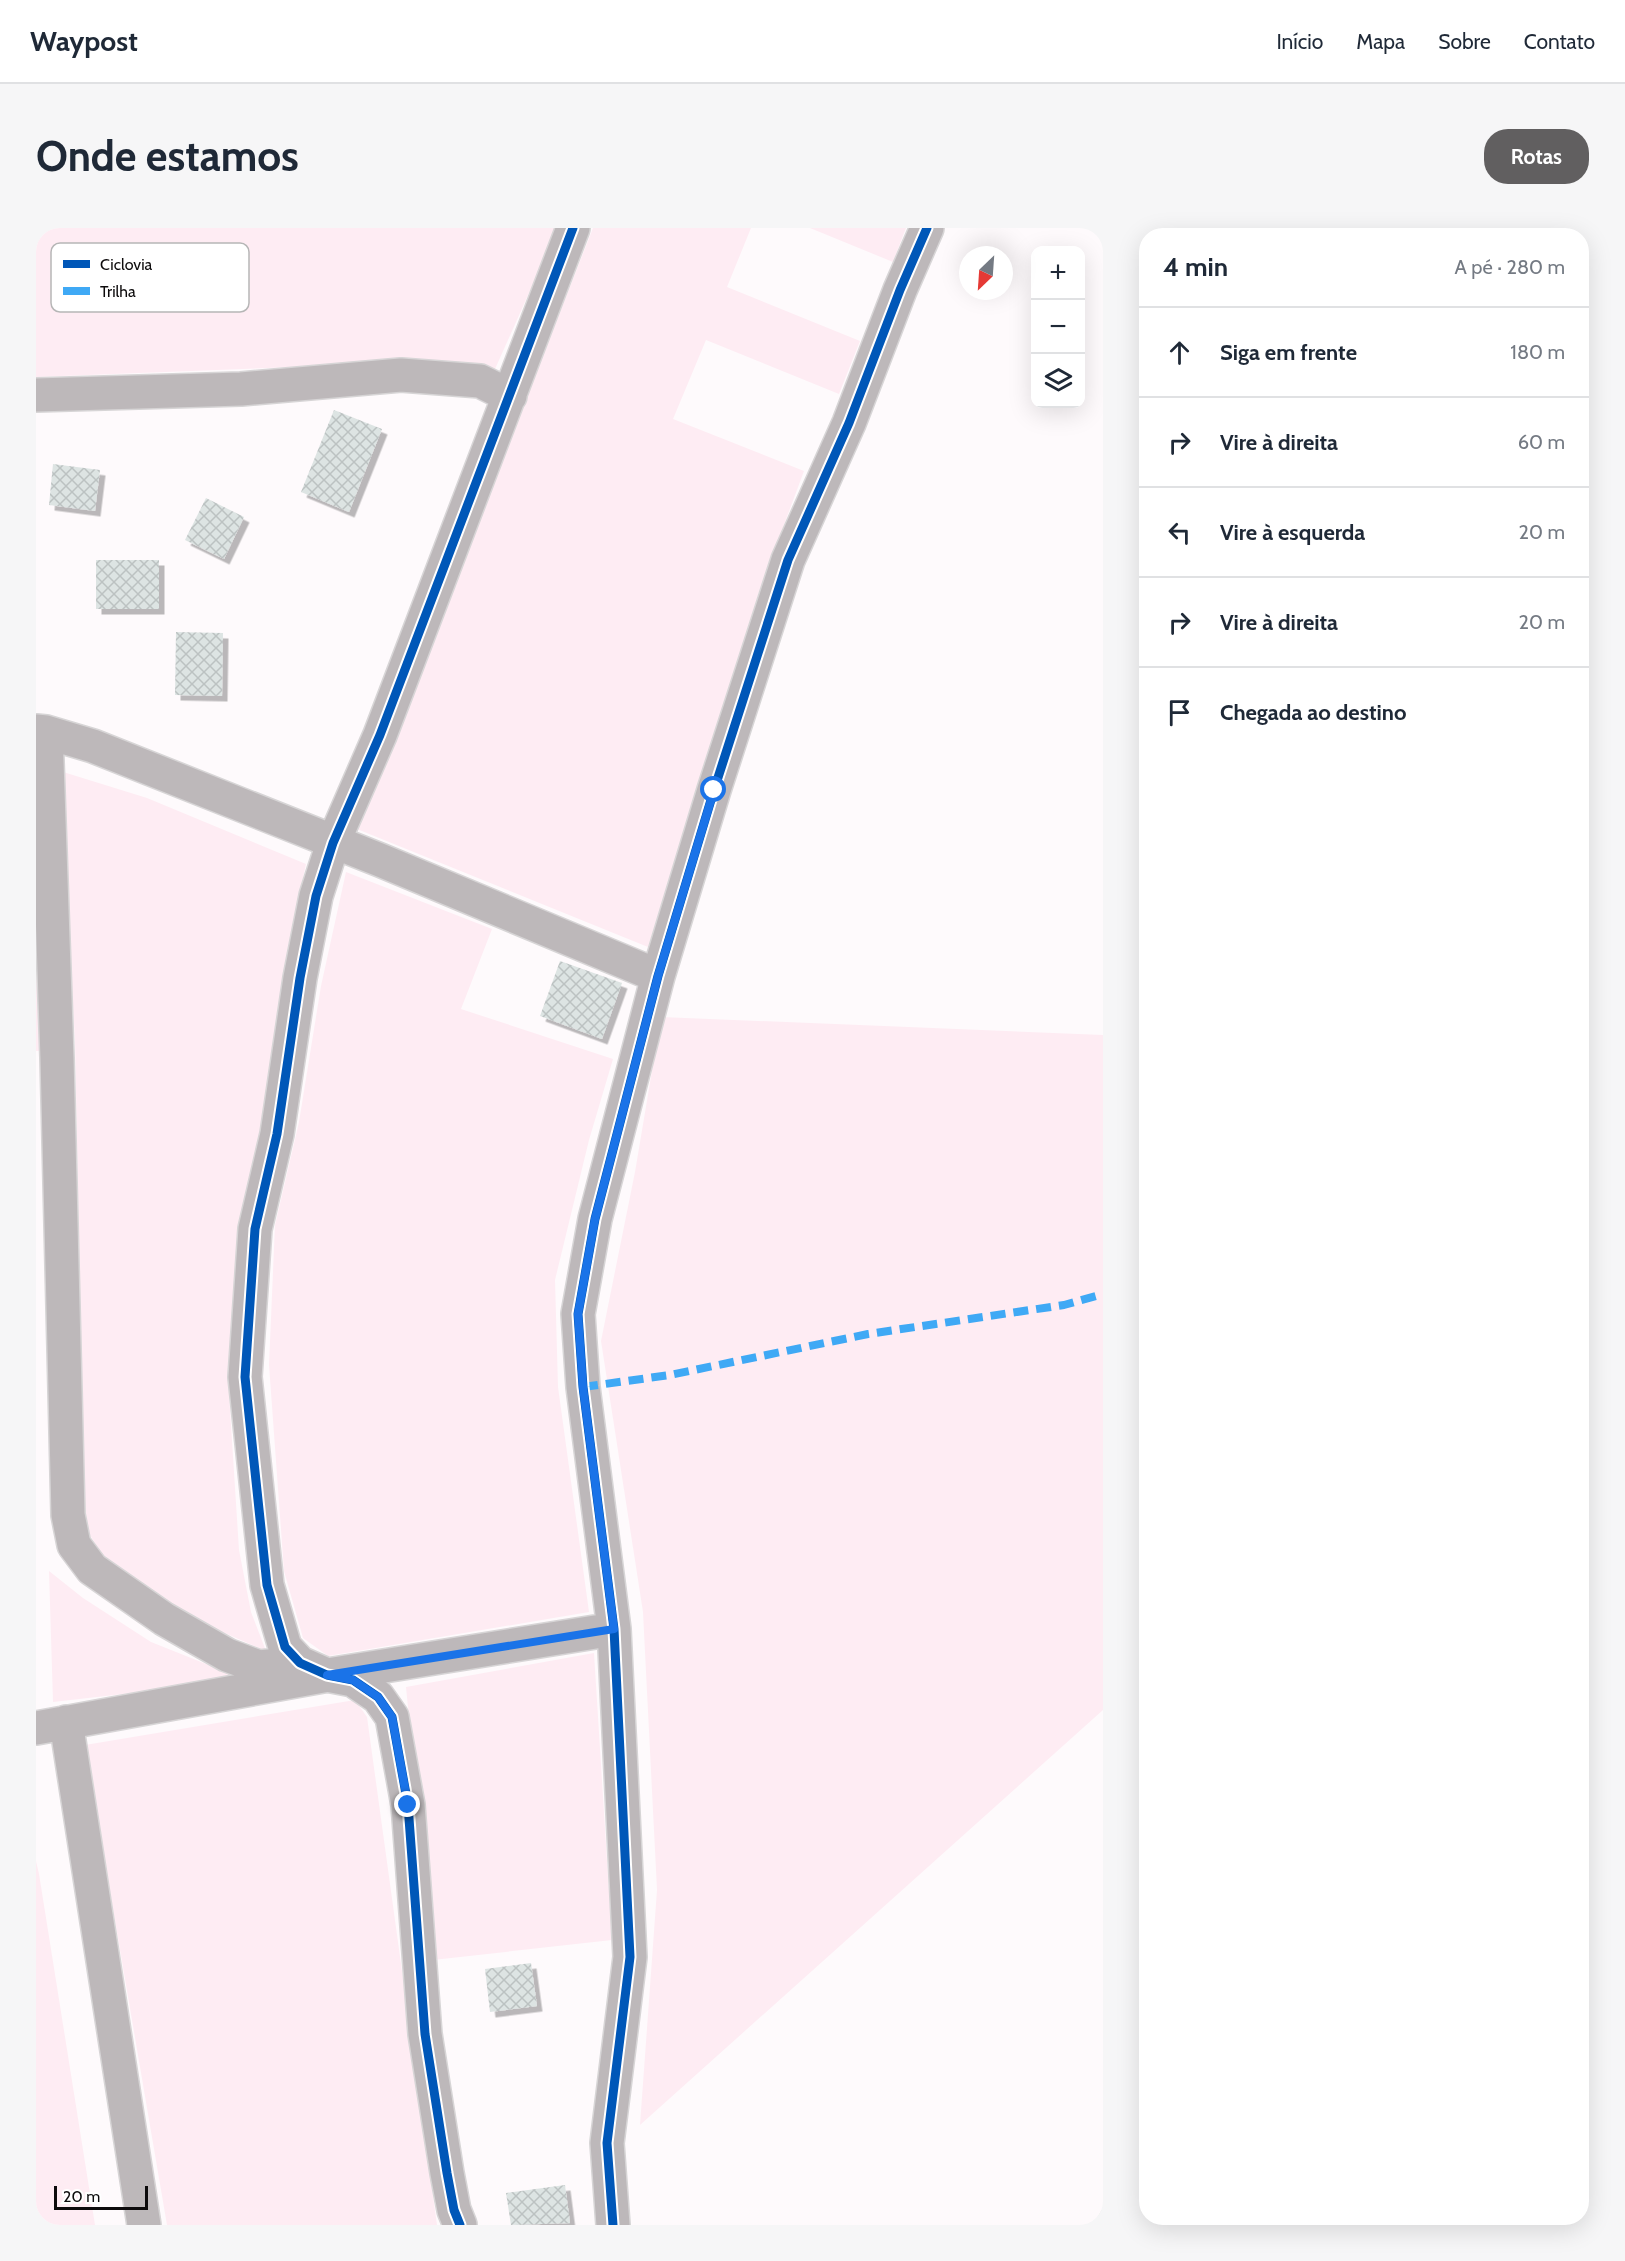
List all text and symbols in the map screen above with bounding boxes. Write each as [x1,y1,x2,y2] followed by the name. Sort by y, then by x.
[30,24,138,58] text: Waypost
[1276,29,1323,54] text: Início
[1356,29,1405,54] text: Mapa
[1438,29,1491,54] text: Sobre
[1524,29,1595,54] text: Contato
[1484,129,1589,184] button: Rotas
[36,130,299,182] text: Onde estamos
[51,243,249,312] legend
[959,246,1013,300] north arrow
[1031,246,1085,408] map controls
[1031,246,1085,300] button: +
[1163,251,1228,283] text: 4 min
[100,255,153,274] text: Ciclovia
[1454,255,1565,279] text: A pé · 280 m
[100,282,136,301] text: Trilha
[1031,300,1085,354] button: −
[1163,336,1196,369] icon: ahead
[1220,339,1357,366] text: Siga em frente
[1510,340,1565,364] text: 180 m
[1031,354,1085,408] button: layers
[1163,426,1196,459] icon: right
[1220,429,1338,456] text: Vire à direita
[1518,430,1565,454] text: 60 m
[1163,516,1196,549] icon: left
[1220,519,1365,546] text: Vire à esquerda
[1519,520,1565,544] text: 20 m
[1163,606,1196,639] icon: right
[1220,609,1338,636] text: Vire à direita
[1519,610,1565,634] text: 20 m
[1163,696,1196,729] icon: arrive
[1220,699,1406,726] text: Chegada ao destino
[700,776,726,802] route start
[394,1791,420,1817] route end
[54,2183,148,2210] scale bar
[63,2187,100,2206] text: 20 m

